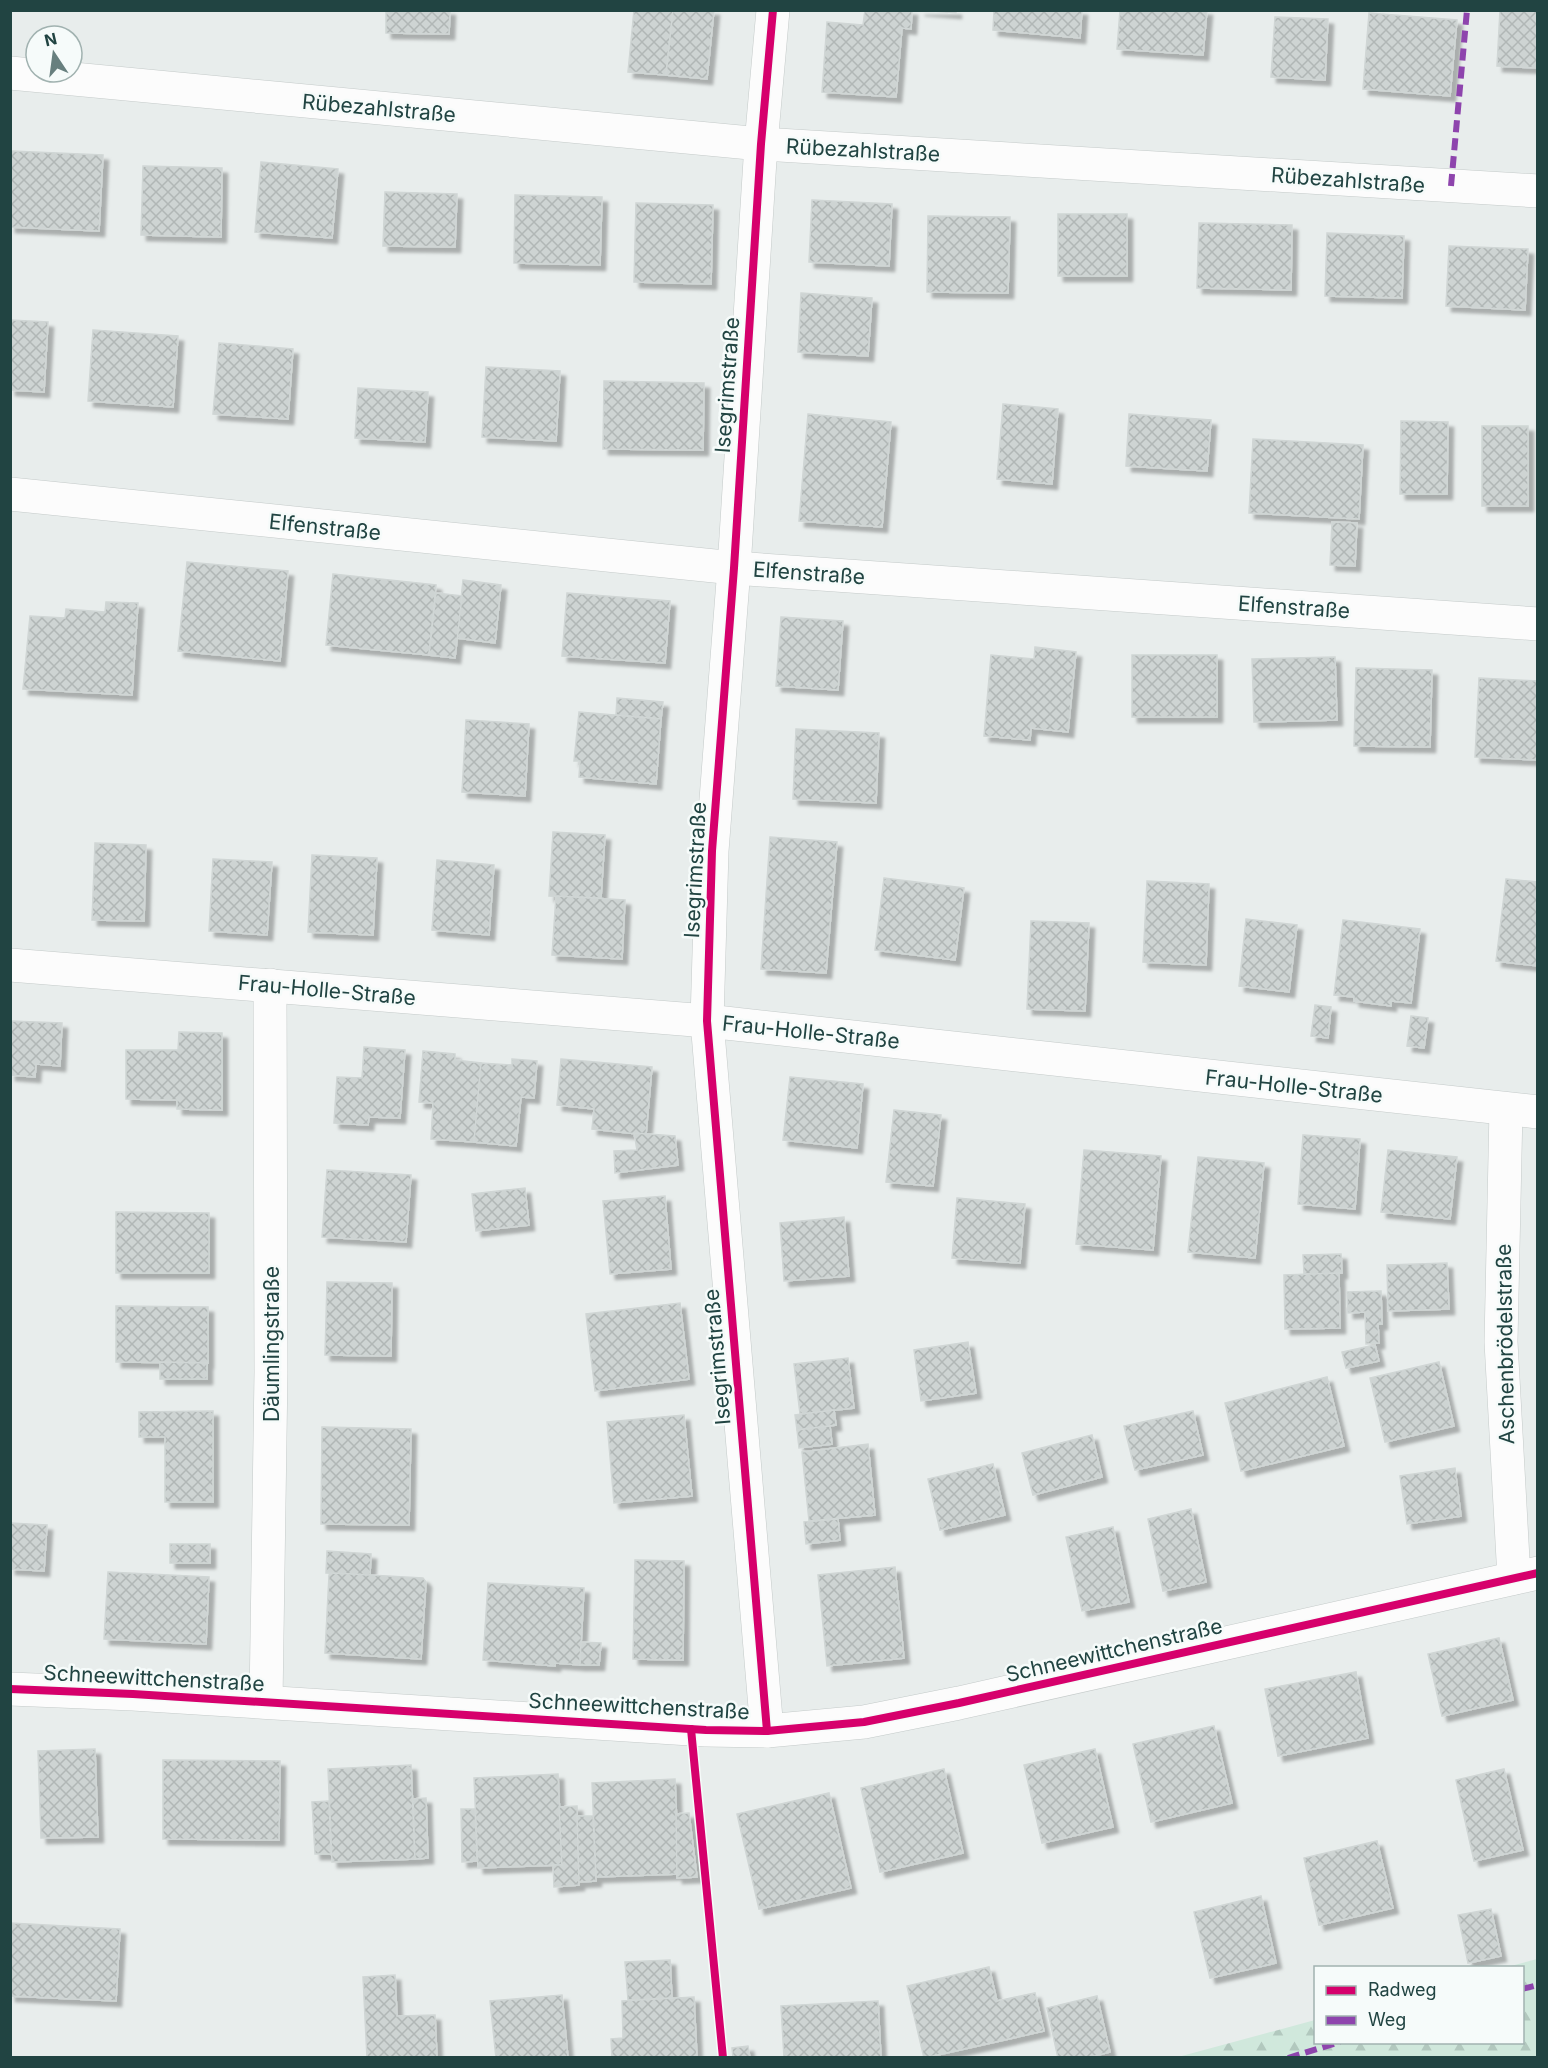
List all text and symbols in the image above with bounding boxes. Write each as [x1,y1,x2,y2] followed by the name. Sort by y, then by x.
[24,24,84,84] north arrow
[42,28,59,51] text: N
[301,89,457,127] street label: Rübezahlstraße
[785,133,941,167] street label: Rübezahlstraße
[1270,162,1426,198] street label: Rübezahlstraße
[710,316,744,454] street label: Isegrimstraße
[268,509,382,545] street label: Elfenstraße
[752,557,866,589] street label: Elfenstraße
[1237,591,1351,623] street label: Elfenstraße
[679,801,711,939] street label: Isegrimstraße
[237,970,417,1010] street label: Frau-Holle-Straße
[721,1010,901,1054] street label: Frau-Holle-Straße
[1204,1064,1384,1108] street label: Frau-Holle-Straße
[1491,1243,1519,1445] street label: Aschenbrödelstraße
[259,1266,284,1422] street label: Däumlingstraße
[699,1288,735,1426] street label: Isegrimstraße
[1003,1613,1225,1687] street label: Schneewittchenstraße
[43,1660,265,1696] street label: Schneewittchenstraße
[528,1688,750,1724] street label: Schneewittchenstraße
[1314,1966,1524,2044] legend
[1368,1979,1437,2000] text: Radweg
[1368,2009,1406,2030] text: Weg

